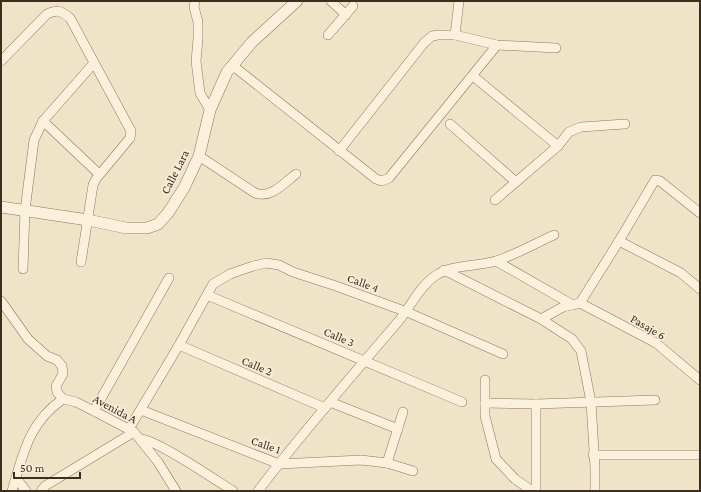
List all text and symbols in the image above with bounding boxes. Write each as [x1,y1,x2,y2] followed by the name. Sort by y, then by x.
[158,147,192,196] street label: Calle Lara
[345,271,381,295] street label: Calle 4
[628,311,668,343] street label: Pasaje 6
[321,324,357,350] street label: Calle 3
[239,353,275,379] street label: Calle 2
[91,392,140,426] street label: Avenida A
[249,433,283,457] street label: Calle 1
[14,454,80,480] scale bar
[20,461,45,475] text: 50 m

